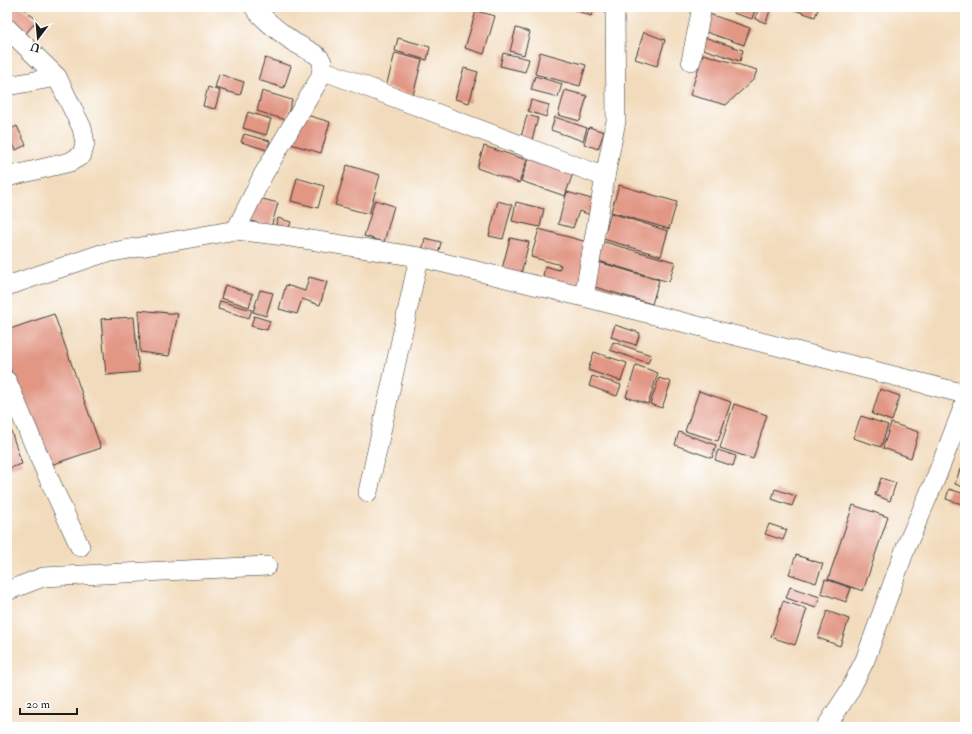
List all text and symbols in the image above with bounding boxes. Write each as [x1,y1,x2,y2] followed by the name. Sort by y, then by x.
[18,18,58,58] north arrow
[28,39,42,55] text: U
[20,690,77,716] scale bar
[26,697,51,712] text: 20 m

